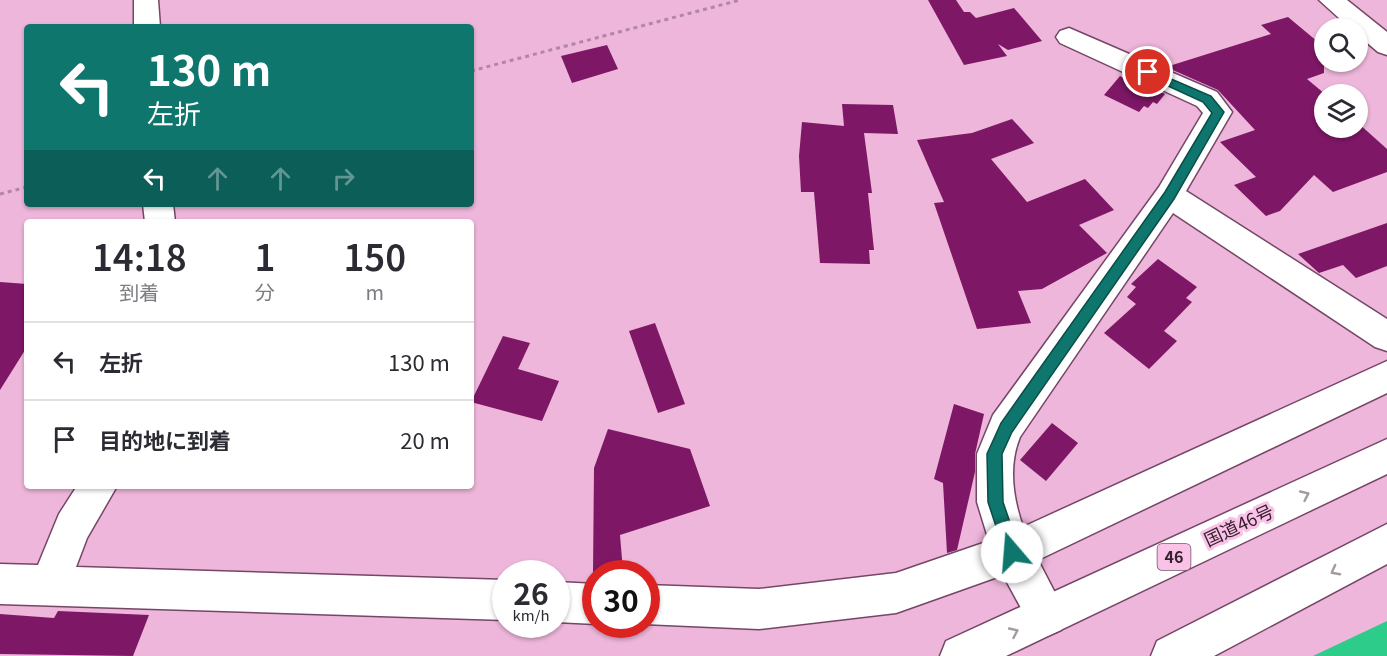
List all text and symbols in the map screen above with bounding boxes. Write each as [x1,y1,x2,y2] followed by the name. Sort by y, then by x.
[1314,18,1368,138] map controls
[1314,18,1368,72] button: search
[147,37,271,98] text: 130 m
[1122,46,1173,97] pin
[48,48,126,126] icon: left
[1131,55,1164,88] icon: arrive
[1314,84,1368,138] button: layers
[147,93,201,132] text: 左折
[138,162,171,195] icon: left
[201,162,234,195] icon: ahead
[264,162,297,195] icon: ahead
[327,162,360,195] icon: right
[92,229,187,281] text: 14:18
[255,229,275,281] text: 1
[343,229,406,281] text: 150
[119,277,159,306] text: 到着
[255,277,275,306] text: 分
[365,277,384,306] text: m
[48,345,81,378] icon: left
[99,345,143,377] text: 左折
[388,345,450,377] text: 130 m
[48,423,81,456] icon: arrive
[99,423,231,455] text: 目的地に到着
[400,423,450,455] text: 20 m
[1298,491,1309,503] one-way arrow
[1199,497,1277,552] street label: 国道46号
[980,520,1044,584] position arrow
[1158,544,1190,570] road number: 46
[582,560,660,638] speed limit sign: 30
[1331,563,1342,575] one-way arrow
[513,570,549,614] text: 26
[512,604,550,625] text: km/h
[1008,627,1019,639] one-way arrow

